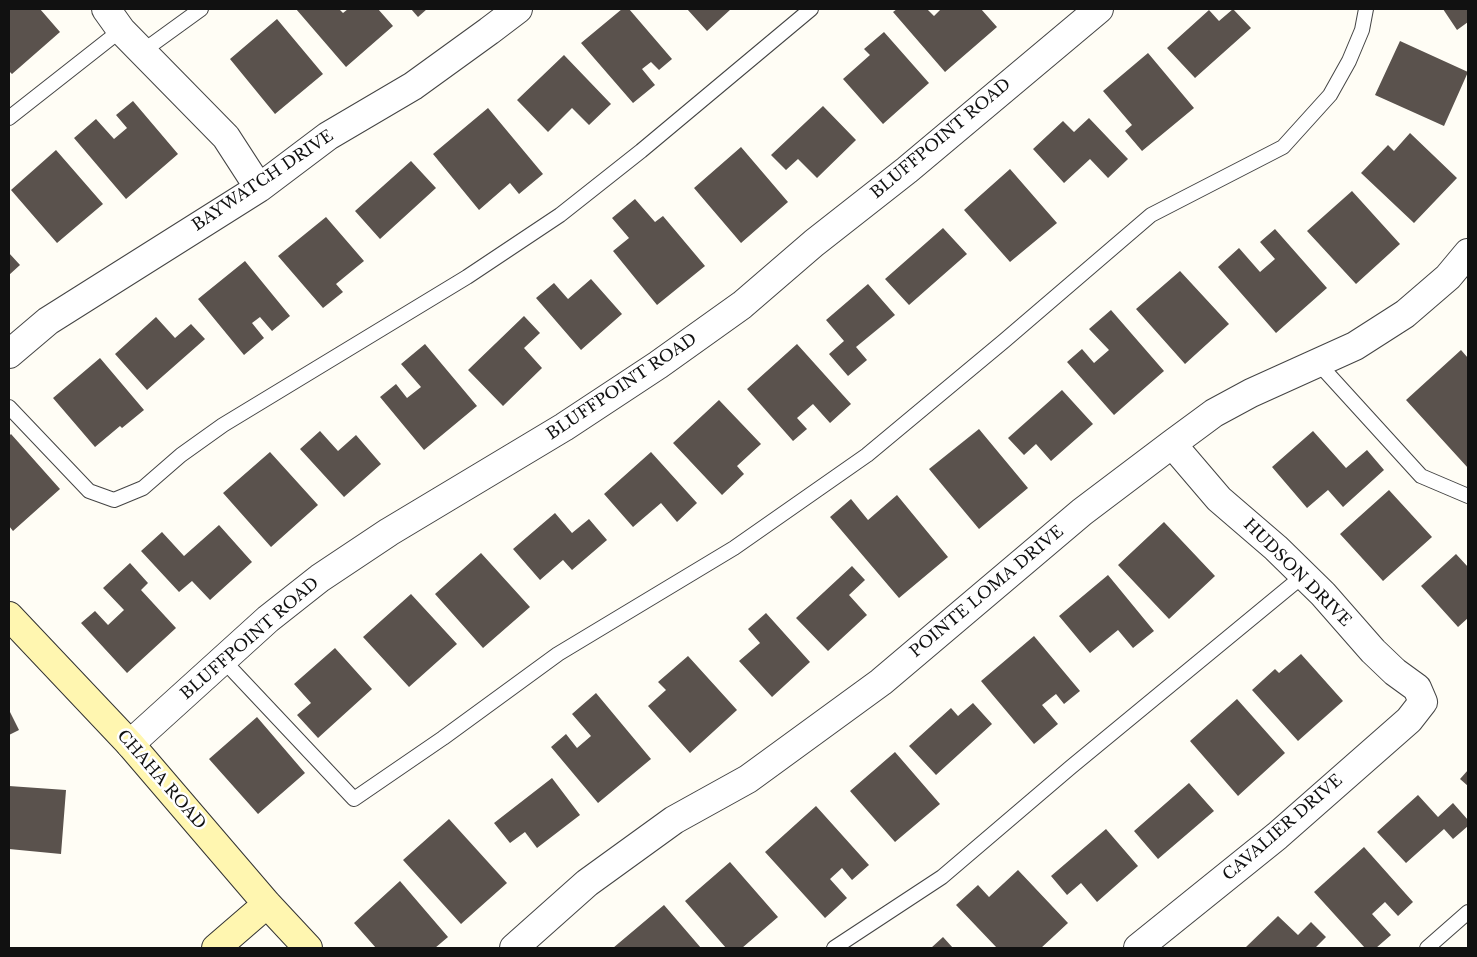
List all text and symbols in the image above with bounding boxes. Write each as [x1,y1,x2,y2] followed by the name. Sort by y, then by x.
[867,75,1015,203] street label: BLUFFPOINT ROAD
[189,127,337,235] street label: BAYWATCH DRIVE
[543,330,701,444] street label: BLUFFPOINT ROAD
[1239,515,1355,631] street label: HUDSON DRIVE
[906,522,1068,662] street label: POINTE LOMA DRIVE
[177,574,323,704] street label: BLUFFPOINT ROAD
[113,726,209,834] street label: CHAHA ROAD
[1219,771,1347,885] street label: CAVALIER DRIVE

